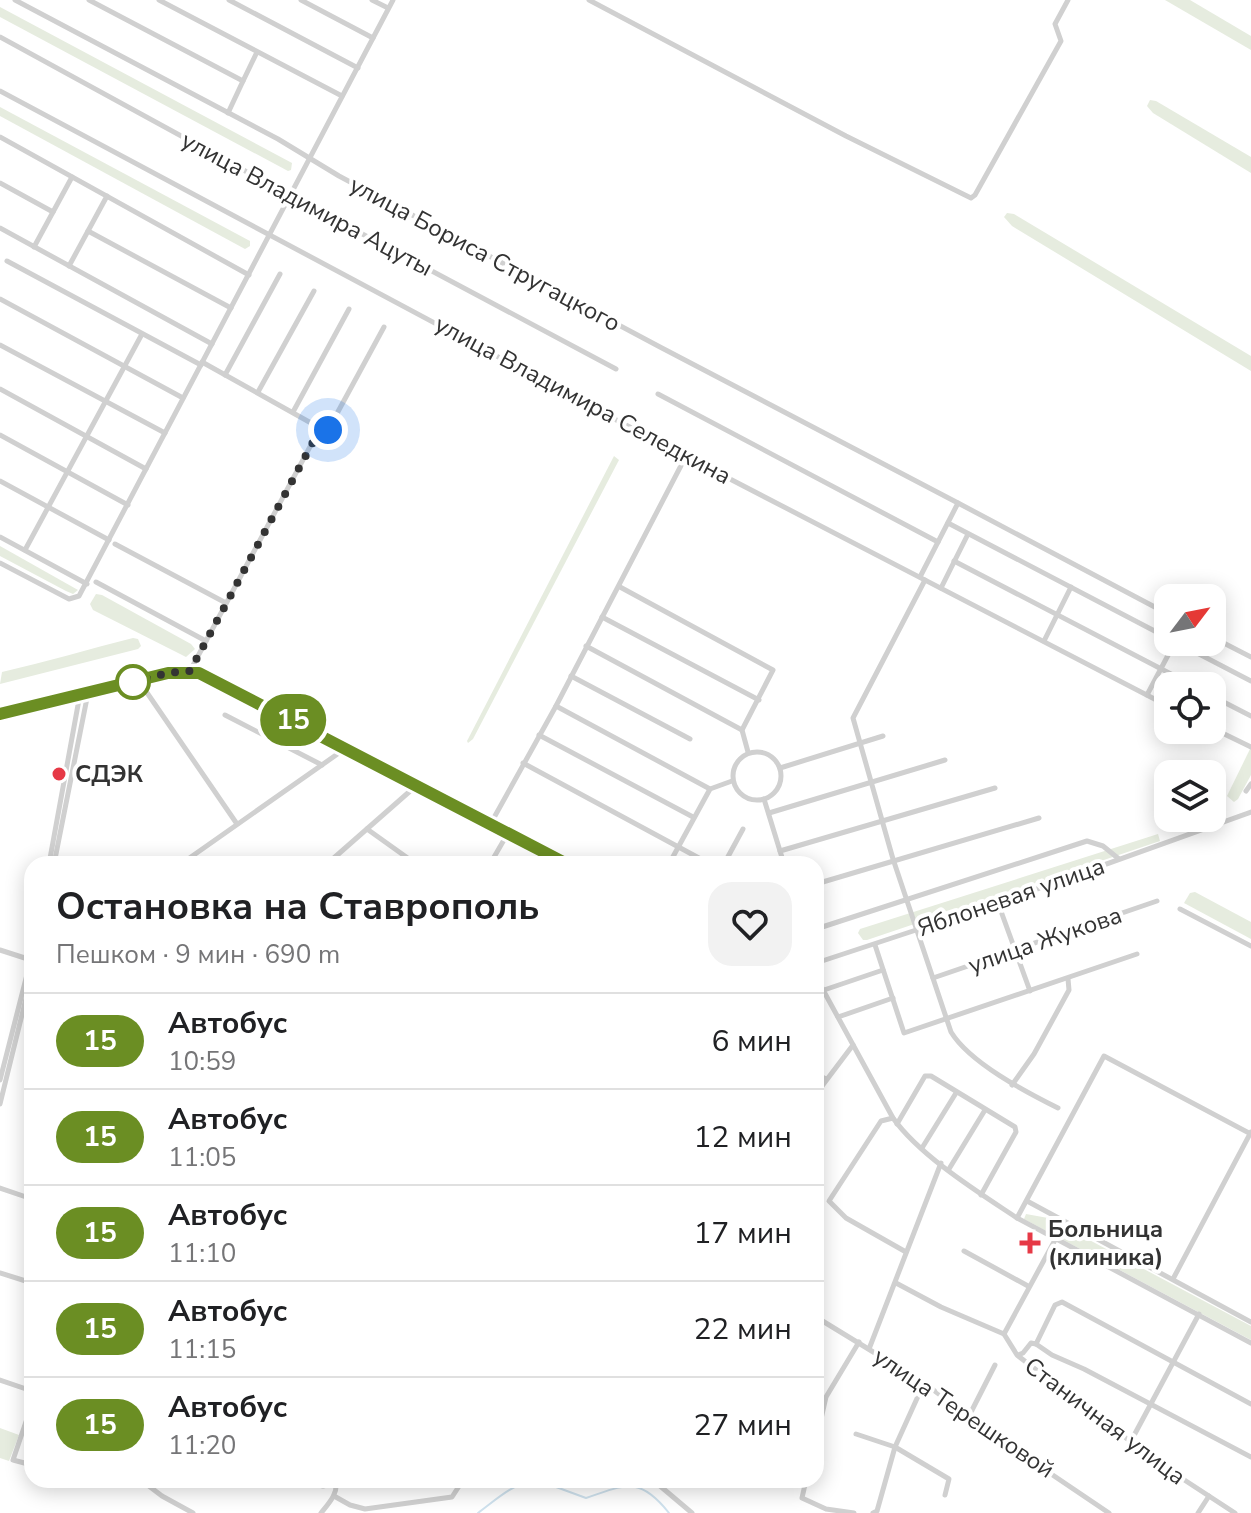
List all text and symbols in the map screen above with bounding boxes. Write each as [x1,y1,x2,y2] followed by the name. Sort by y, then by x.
[176,124,438,284] street label: улица Владимира Ацуты
[344,169,626,339] street label: улица Бориса Стругацкого
[429,308,737,492] street label: улица Владимира Селедкина
[308,410,348,450] your location
[1154,584,1226,656] north arrow
[1154,584,1226,832] map controls
[116,665,150,699] unlabelled marker
[1154,672,1226,744] button: locate
[257,694,329,746] line badge: 15
[276,701,310,739] text: 15
[75,758,144,790] place label: СДЭК
[1154,760,1226,832] button: layers
[50,765,68,783] marker: СДЭК
[913,850,1109,944] street label: Яблоневая улица
[56,881,539,932] text: Остановка на Ставрополь
[708,882,792,966] button: heart
[964,899,1126,981] street label: улица Жукова
[56,937,340,972] text: Пешком · 9 мин · 690 m
[168,1003,287,1044] text: Автобус
[711,1021,792,1062] text: 6 мин
[83,1022,117,1060] text: 15
[168,1044,236,1079] text: 10:59
[168,1099,287,1140] text: Автобус
[693,1117,792,1158] text: 12 мин
[83,1118,117,1156] text: 15
[168,1140,236,1175] text: 11:05
[168,1195,287,1236] text: Автобус
[693,1213,792,1254] text: 17 мин
[1048,1213,1163,1273] place label: Больница (клиника)
[83,1214,117,1252] text: 15
[1019,1232,1041,1254] marker: Больница (клиника)
[168,1236,236,1271] text: 11:10
[168,1291,287,1332] text: Автобус
[693,1309,792,1350] text: 22 мин
[83,1310,117,1348] text: 15
[168,1332,236,1367] text: 11:15
[867,1340,1061,1486] street label: улица Терешковой
[1018,1350,1192,1492] street label: Станичная улица
[168,1387,287,1428] text: Автобус
[693,1405,792,1446] text: 27 мин
[83,1406,117,1444] text: 15
[168,1428,236,1463] text: 11:20

